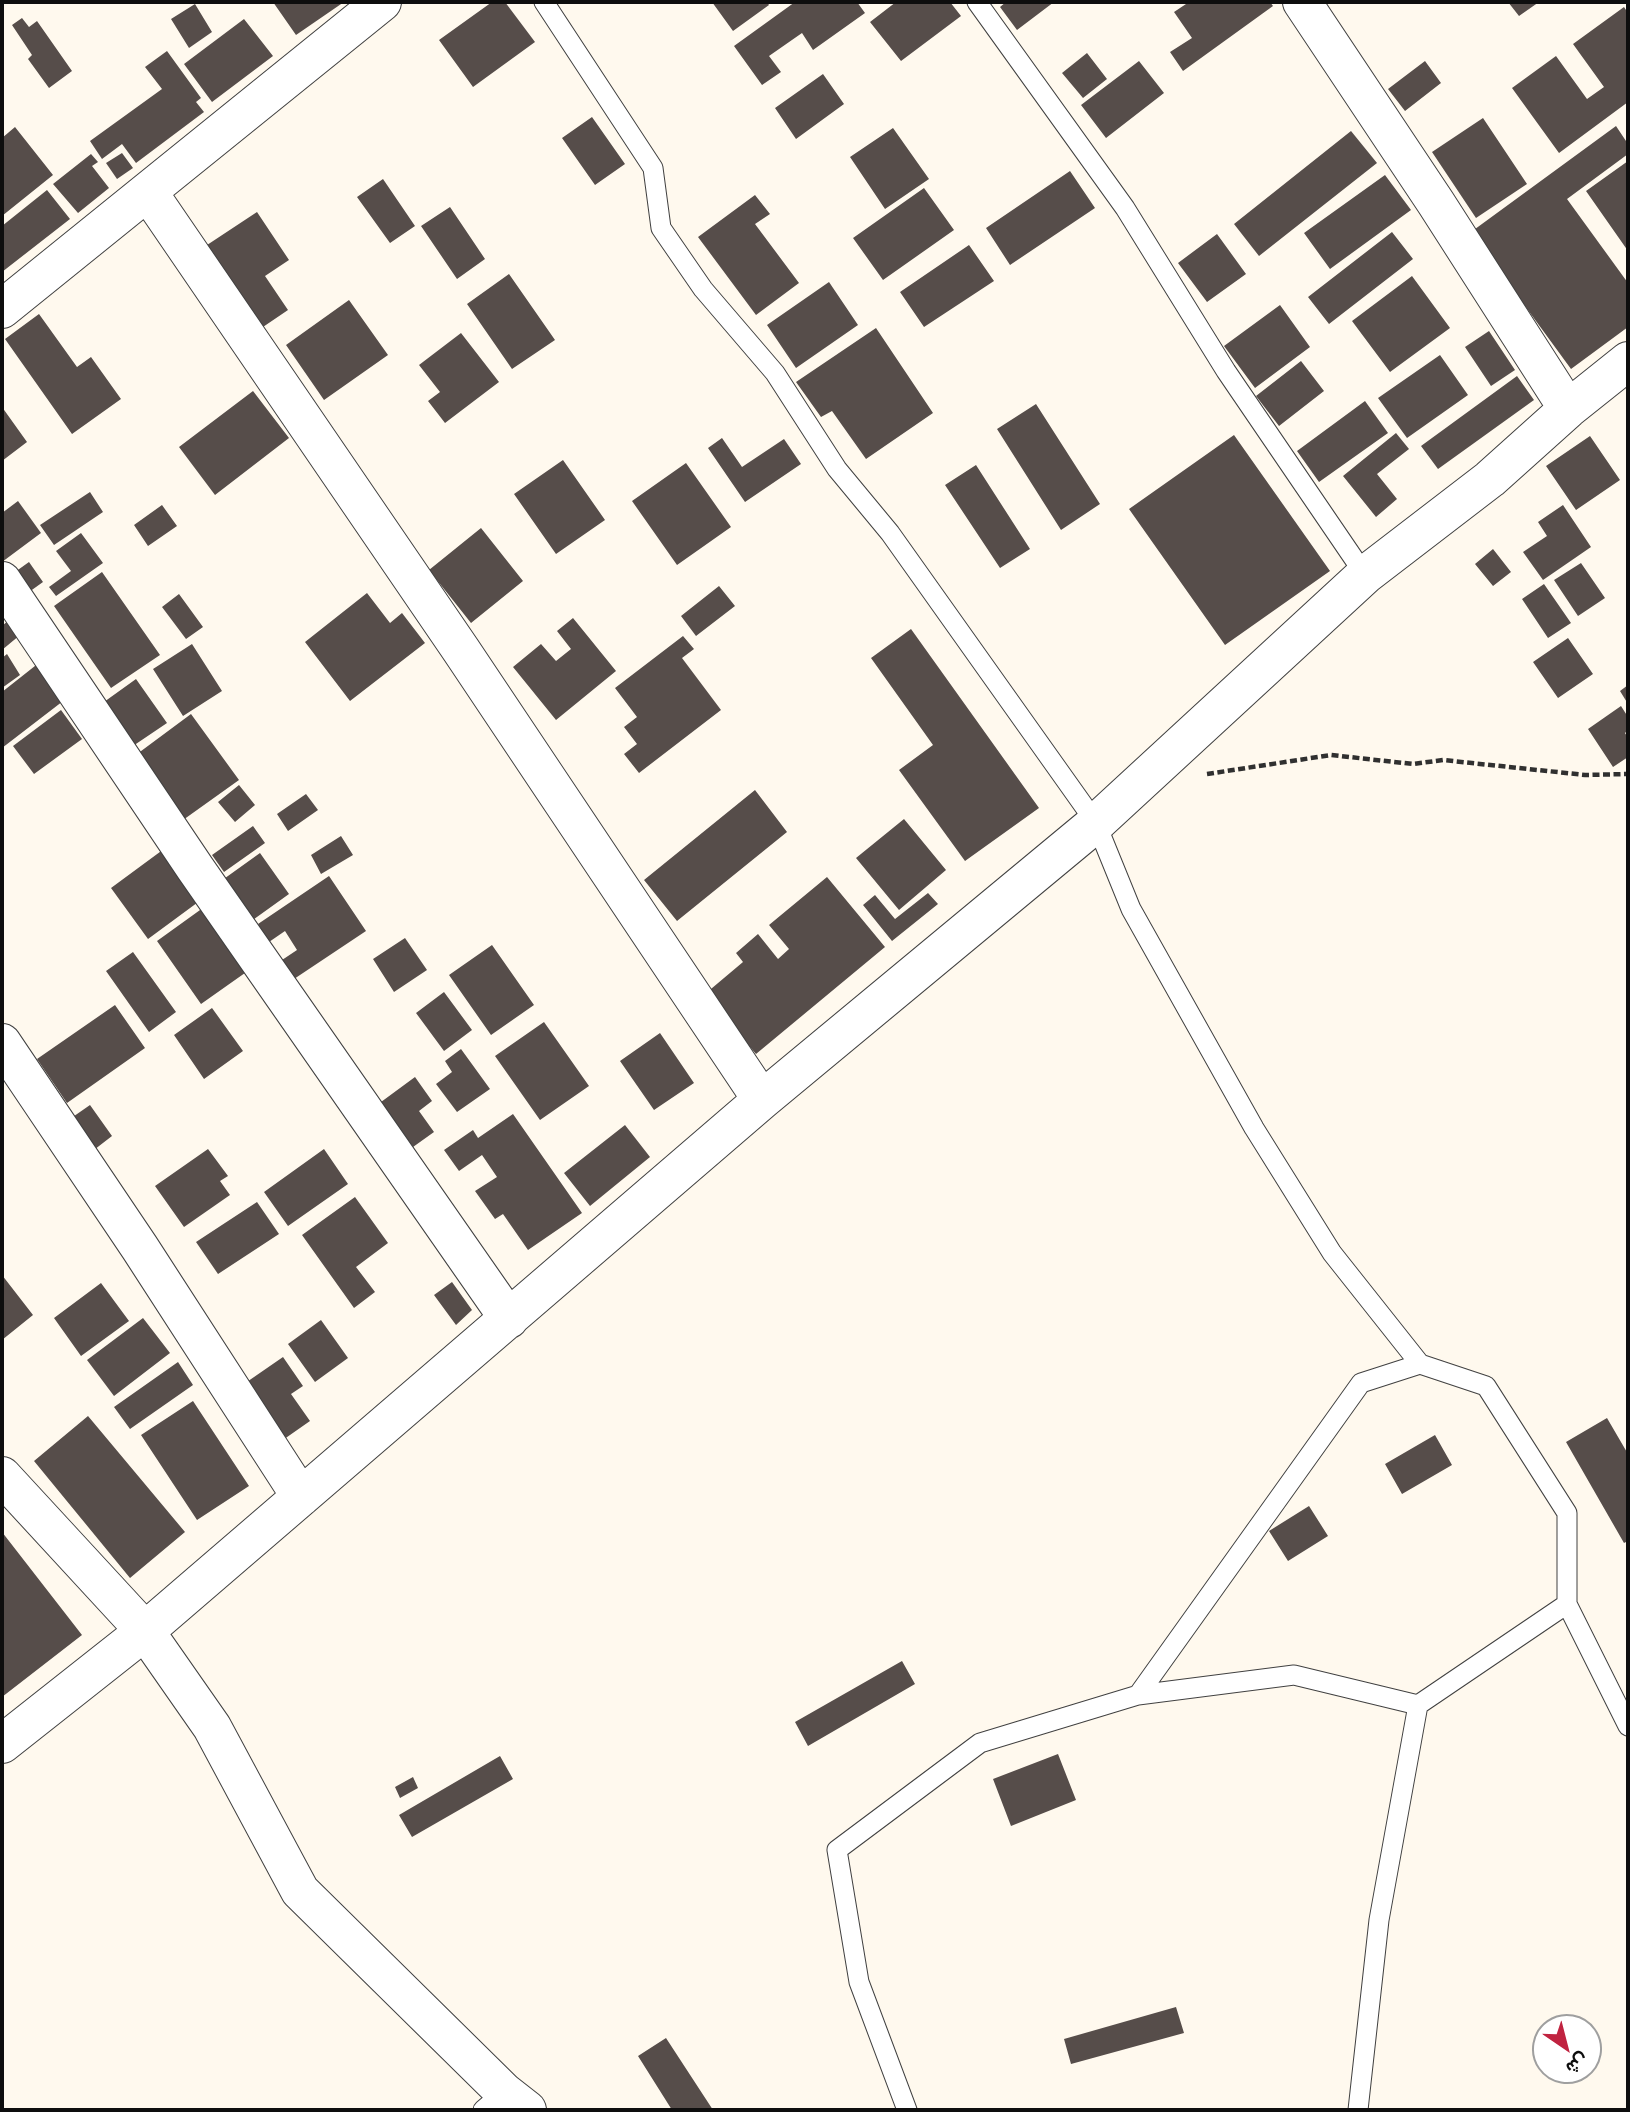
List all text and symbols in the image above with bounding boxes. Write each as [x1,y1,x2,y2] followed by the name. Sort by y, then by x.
[1532,2014,1602,2084] north arrow
[1562,2048,1594,2081] text: ش

